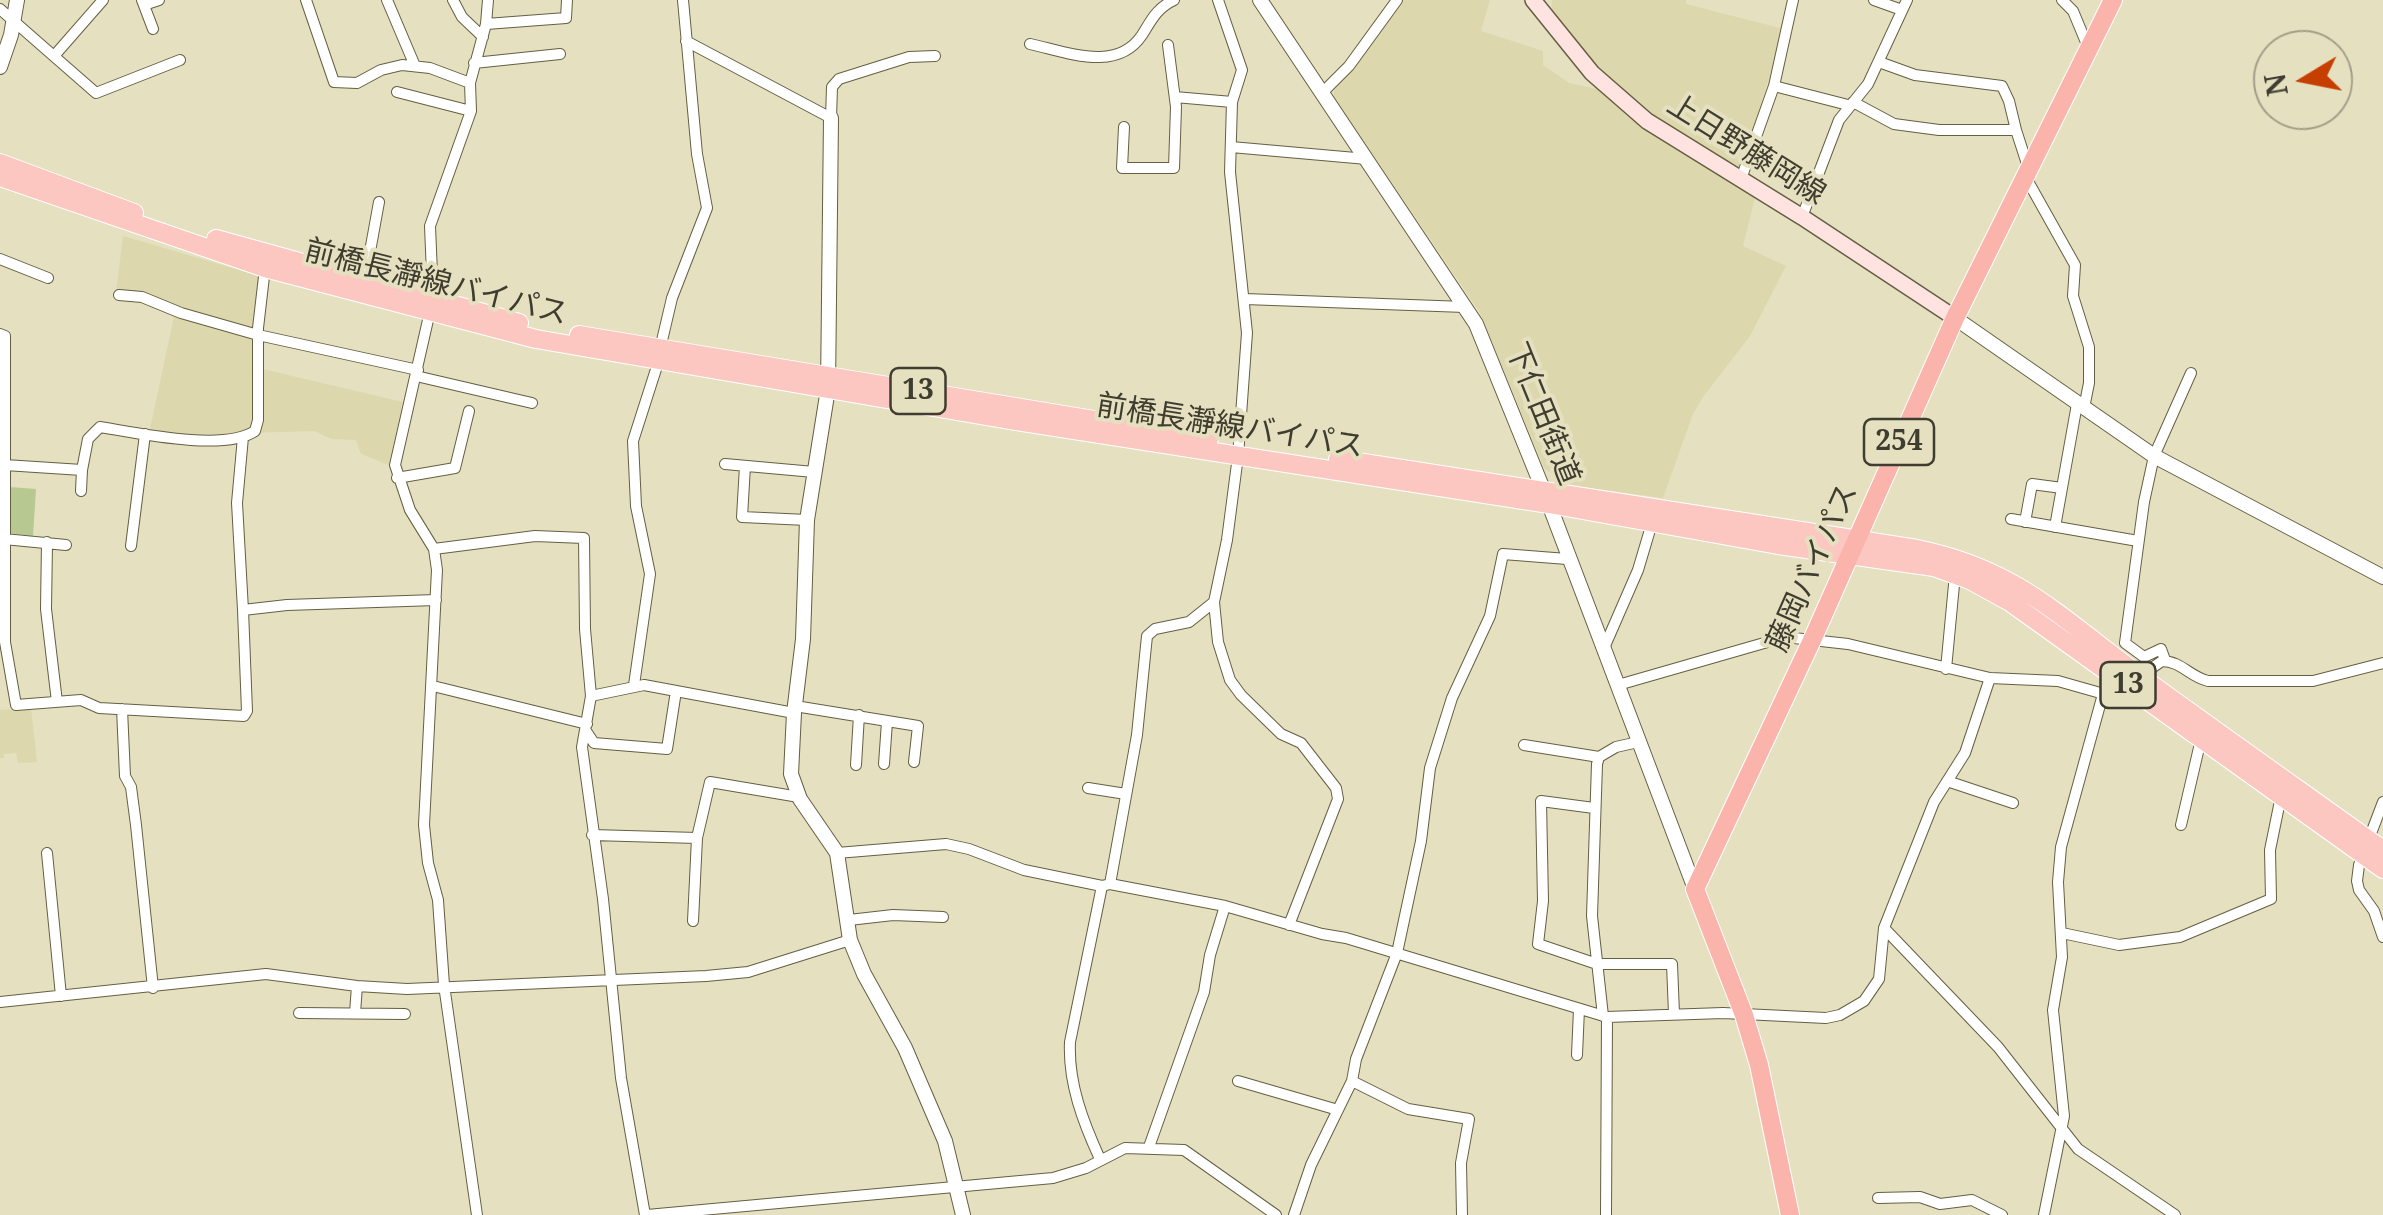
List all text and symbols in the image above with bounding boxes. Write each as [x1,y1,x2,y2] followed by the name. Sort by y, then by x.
[2253,30,2353,130] north arrow
[2255,71,2296,99] text: N
[1660,87,1832,213] street label: 上日野藤岡線
[301,233,571,333] street label: 前橋長瀞線バイパス
[1497,338,1587,490] street label: 下仁田街道
[890,368,946,414] road number: 13
[1094,388,1366,466] street label: 前橋長瀞線バイパス
[1864,419,1934,465] road number: 254
[1760,478,1866,658] street label: 藤岡バイパス
[2100,662,2156,708] road number: 13

